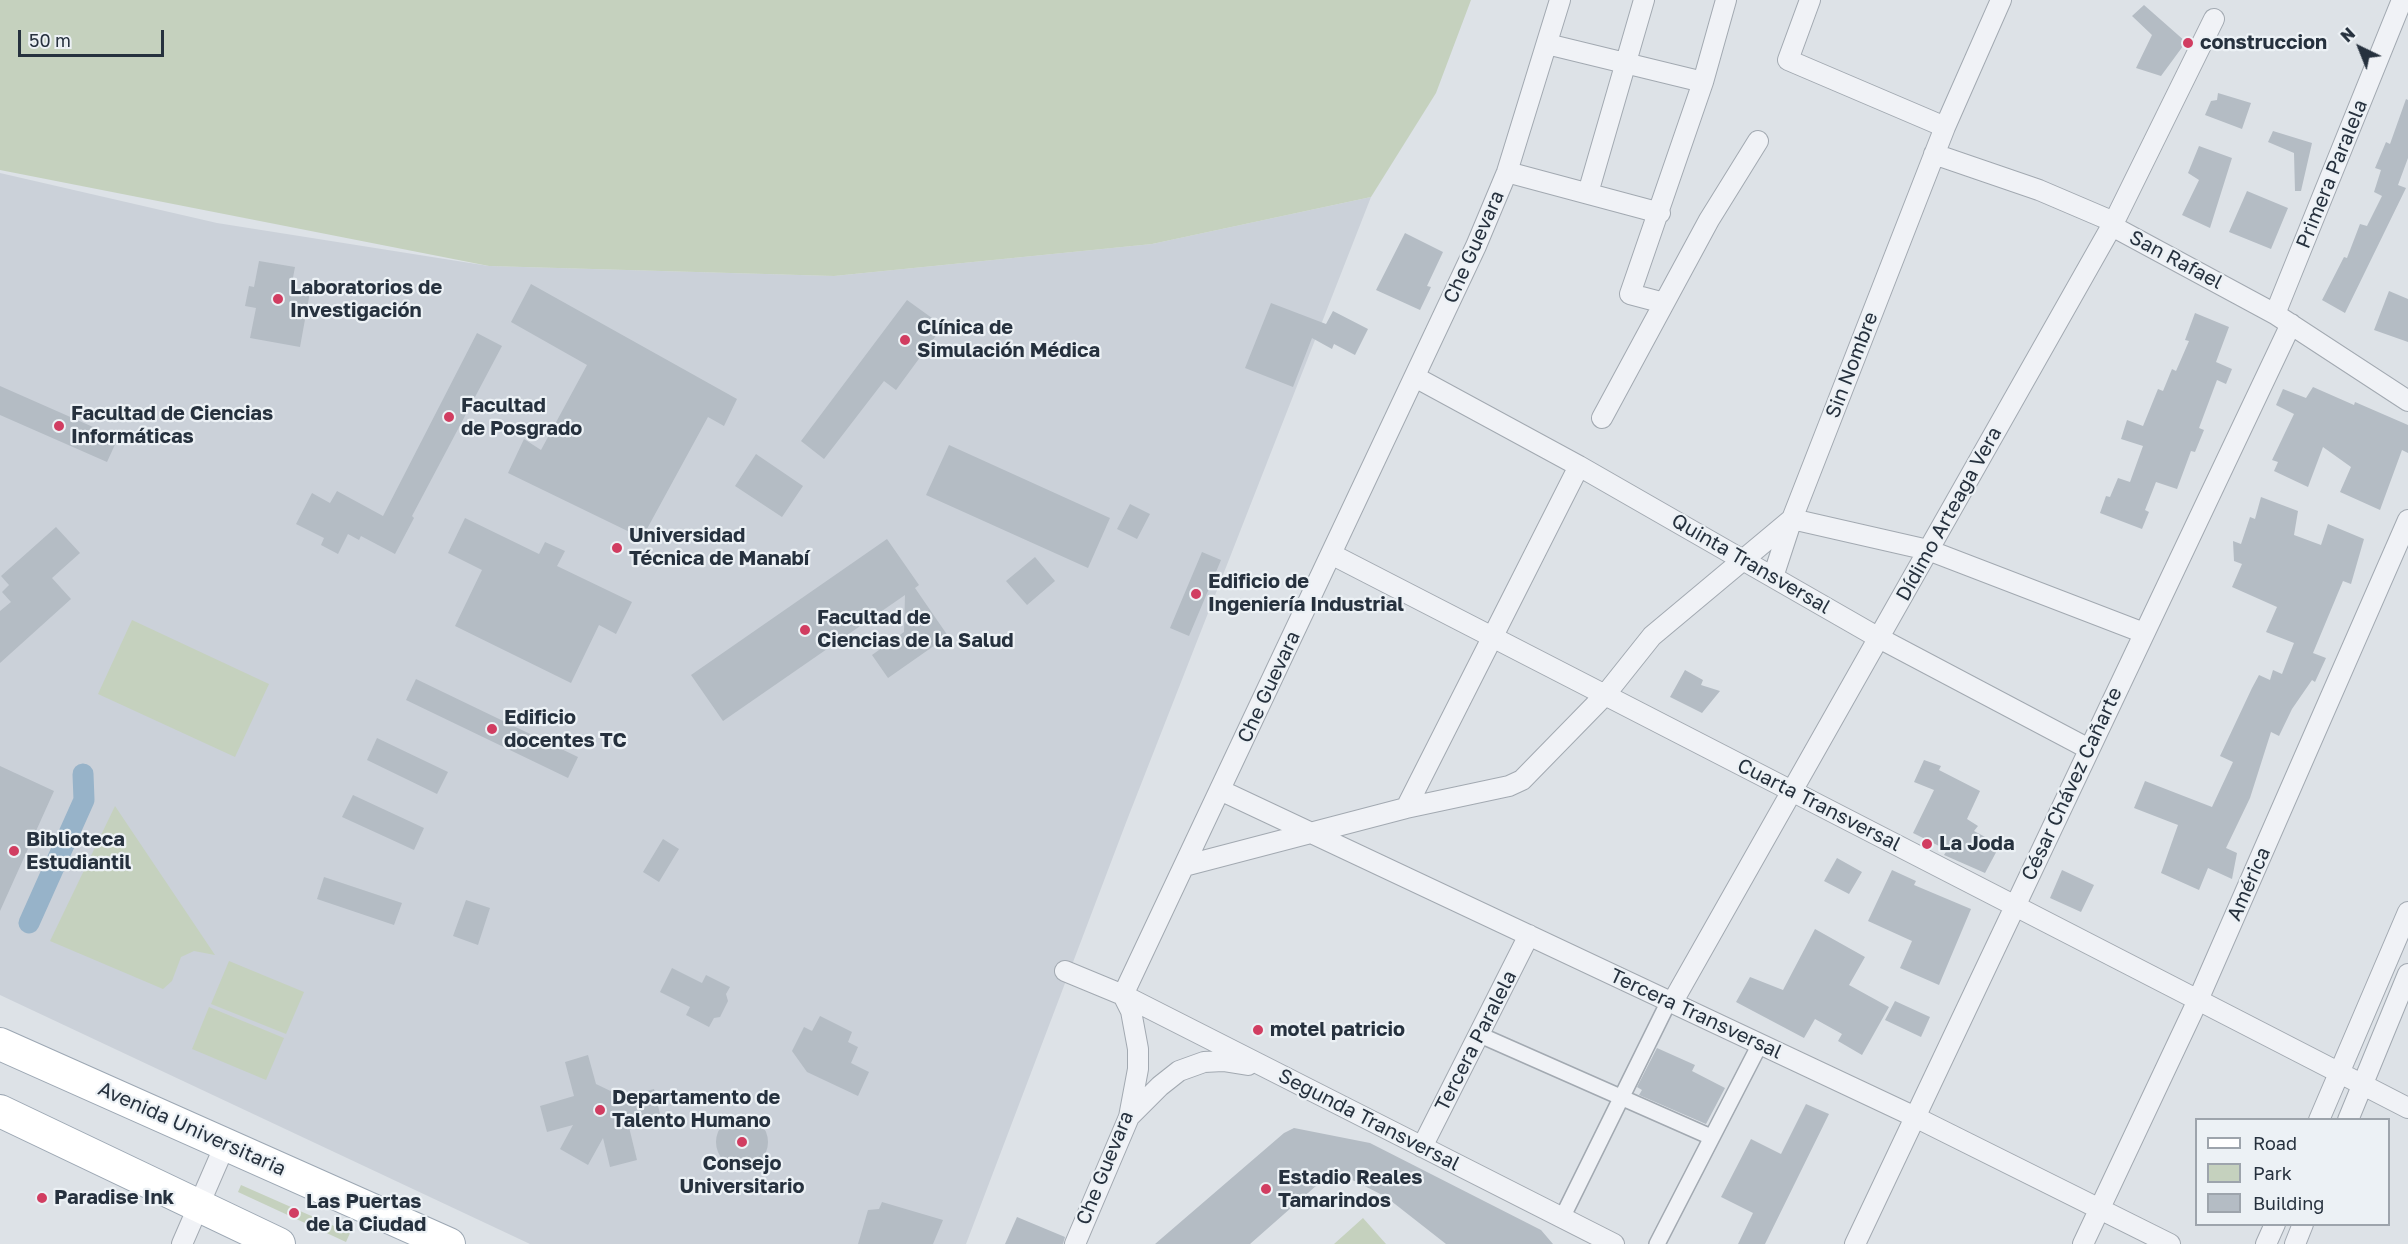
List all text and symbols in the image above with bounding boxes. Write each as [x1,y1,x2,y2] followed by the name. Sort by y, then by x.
[21,18,166,56] scale bar
[2330,18,2390,78] north arrow
[2336,23,2359,46] text: N
[29,29,71,51] text: 50 m
[2200,31,2327,55] place label: construccion
[2181,36,2195,50] marker: construccion
[2291,96,2373,252] street label: Primera Paralela
[1438,187,1510,307] street label: Che Guevara
[2125,225,2227,295] street label: San Rafael
[290,276,442,323] place label: Laboratorios de Investigación
[271,292,285,306] marker: Laboratorios de Investigación
[1821,308,1883,422] street label: Sin Nombre
[917,316,1100,363] place label: Clínica de Simulación Médica
[898,333,912,347] marker: Clínica de Simulación Médica
[461,394,582,441] place label: Facultad de Posgrado
[71,402,273,449] place label: Facultad de Ciencias Informáticas
[442,410,456,424] marker: Facultad de Posgrado
[52,419,66,433] marker: Facultad de Ciencias Informáticas
[1891,423,2007,605] street label: Dídimo Arteaga Vera
[1667,509,1835,619] street label: Quinta Transversal
[629,524,809,571] place label: Universidad Técnica de Manabí
[610,541,624,555] marker: Universidad Técnica de Manabí
[1208,570,1404,617] place label: Edificio de Ingeniería Industrial
[1189,587,1203,601] marker: Edificio de Ingeniería Industrial
[817,606,1014,653] place label: Facultad de Ciencias de la Salud
[798,623,812,637] marker: Facultad de Ciencias de la Salud
[1233,627,1305,747] street label: Che Guevara
[2017,683,2127,885] street label: César Chávez Cañarte
[504,706,627,753] place label: Edificio docentes TC
[485,722,499,736] marker: Edificio docentes TC
[1733,753,1905,857] street label: Cuarta Transversal
[26,828,131,875] place label: Biblioteca Estudiantil
[1939,832,2014,856] place label: La Joda
[1920,837,1934,851] marker: La Joda
[2222,843,2276,925] street label: América
[7,844,21,858] marker: Biblioteca Estudiantil
[1606,964,1786,1064] street label: Tercera Transversal
[1430,967,1522,1115] street label: Tercera Paralela
[1270,1018,1405,1042] place label: motel patricio
[1251,1023,1265,1037] marker: motel patricio
[1274,1064,1464,1176] street label: Segunda Transversal
[94,1077,290,1181] street label: Avenida Universitaria
[612,1086,780,1133] place label: Departamento de Talento Humano
[593,1103,607,1117] marker: Departamento de Talento Humano
[1071,1108,1139,1228] street label: Che Guevara
[2195,1118,2390,1226] legend
[2253,1132,2297,1154] text: Road
[735,1135,749,1149] marker: Consejo Universitario
[680,1152,804,1199] place label: Consejo Universitario
[2253,1162,2292,1184] text: Park
[1278,1166,1423,1213] place label: Estadio Reales Tamarindos
[1259,1182,1273,1196] marker: Estadio Reales Tamarindos
[54,1186,174,1210] place label: Paradise Ink
[306,1190,426,1237] place label: Las Puertas de la Ciudad
[35,1191,49,1205] marker: Paradise Ink
[2253,1192,2324,1214] text: Building
[287,1206,301,1220] marker: Las Puertas de la Ciudad

